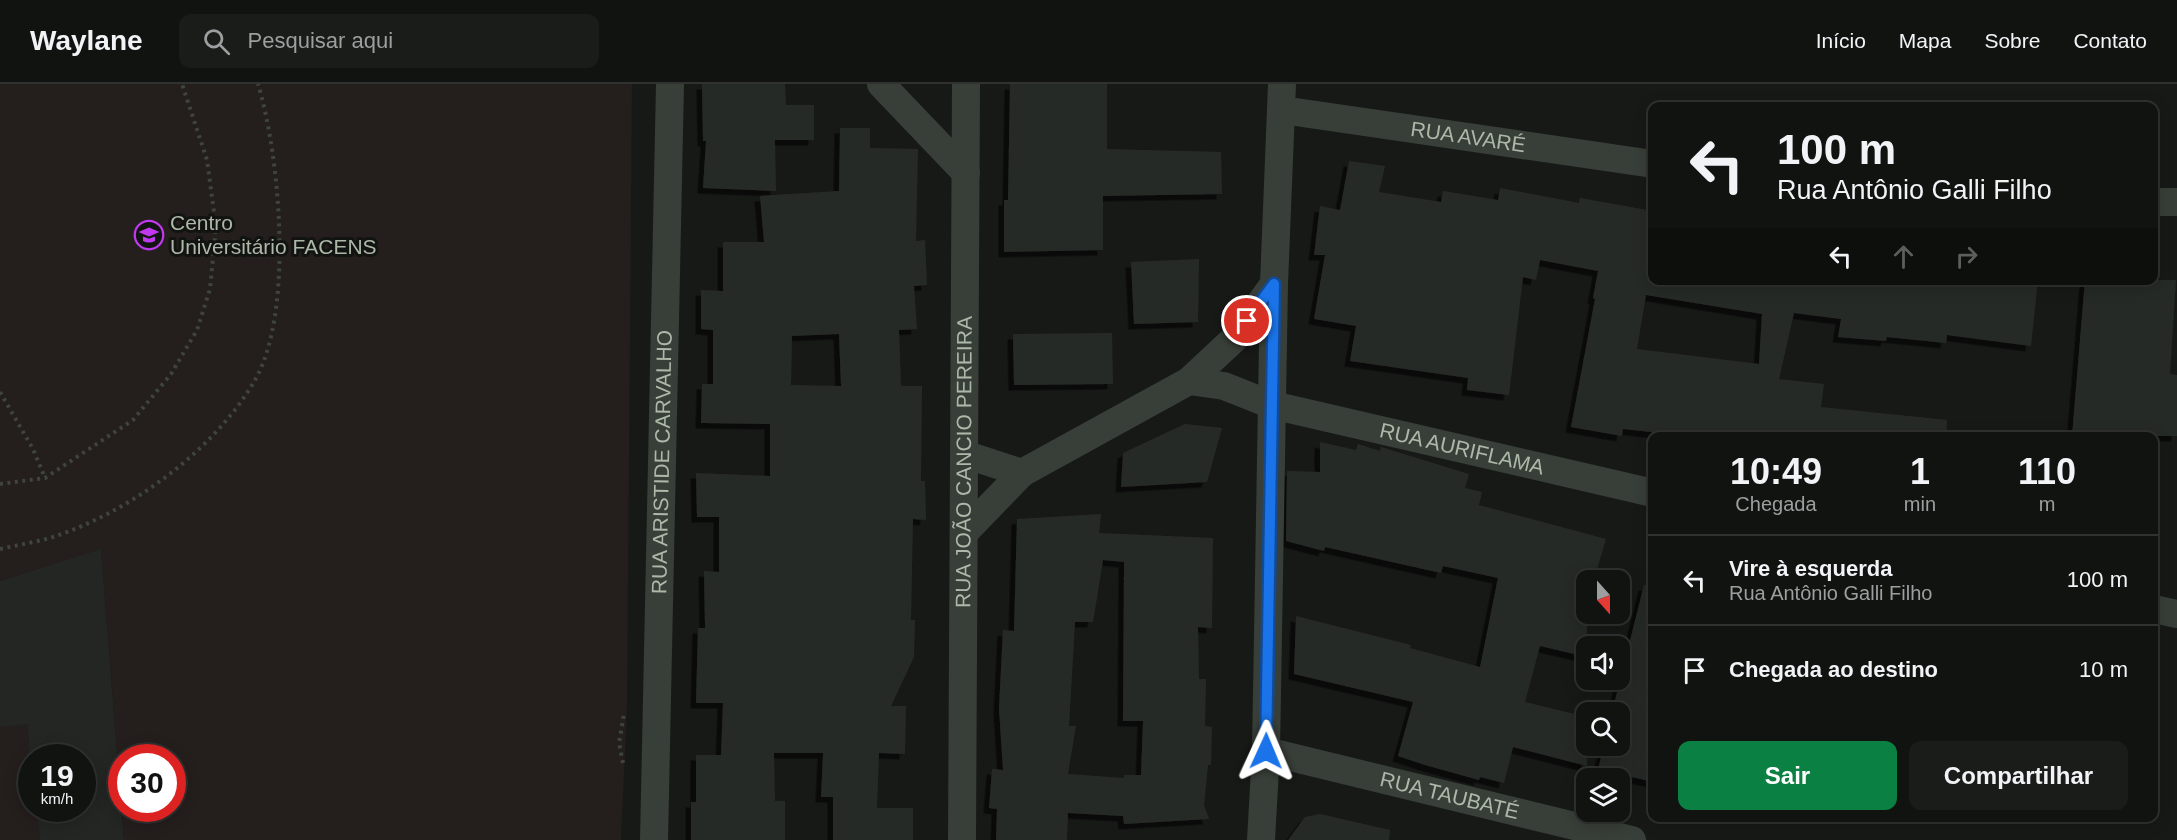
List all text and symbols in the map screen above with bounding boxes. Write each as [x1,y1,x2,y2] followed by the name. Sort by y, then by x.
[179,14,599,68] search box
[30,25,143,56] text: Waylane
[200,25,233,58] icon: search
[248,28,393,53] text: Pesquisar aqui
[1816,29,1866,52] text: Início
[1899,29,1951,52] text: Mapa
[1984,29,2040,52] text: Sobre
[2073,29,2147,52] text: Contato
[1409,117,1527,156] street label: RUA AVARÉ
[1678,126,1756,204] icon: left
[1777,126,1896,173] text: 100 m
[1777,175,2052,205] text: Rua Antônio Galli Filho
[170,211,377,258] place label: Centro Universitário FACENS
[133,219,165,251] school or university icon: Centro Universitário FACENS
[1824,240,1857,273] icon: left
[1887,240,1920,273] icon: ahead
[1950,240,1983,273] icon: right
[1221,295,1272,346] pin
[1230,304,1263,337] icon: arrive
[951,316,976,608] street label: RUA JOÃO CANCIO PEREIRA
[647,330,676,594] street label: RUA ARISTIDE CARVALHO
[1378,418,1547,479] street label: RUA AURIFLAMA
[1730,451,1822,492] text: 10:49
[1910,451,1930,492] text: 1
[2018,451,2076,492] text: 110
[1735,493,1817,515] text: Chegada
[1904,493,1936,515] text: min
[2039,493,2055,515] text: m
[1729,556,1892,581] text: Vire à esquerda
[1678,564,1711,597] icon: left
[2067,567,2128,592] text: 100 m
[1576,570,1630,624] north arrow
[1576,570,1630,822] map controls
[1729,582,1932,604] text: Rua Antônio Galli Filho
[1576,636,1630,690] button: sound
[1678,654,1711,687] icon: arrive
[1729,657,1938,682] text: Chegada ao destino
[2079,657,2128,682] text: 10 m
[1576,702,1630,756] button: search
[1234,719,1298,783] position arrow
[1678,741,1897,810] button: Sair
[1909,741,2128,810] button: Compartilhar
[108,744,186,822] speed limit sign: 30
[40,759,74,792] text: 19
[1378,767,1522,823] street label: RUA TAUBATÉ
[1576,768,1630,822] button: layers
[41,790,73,807] text: km/h

